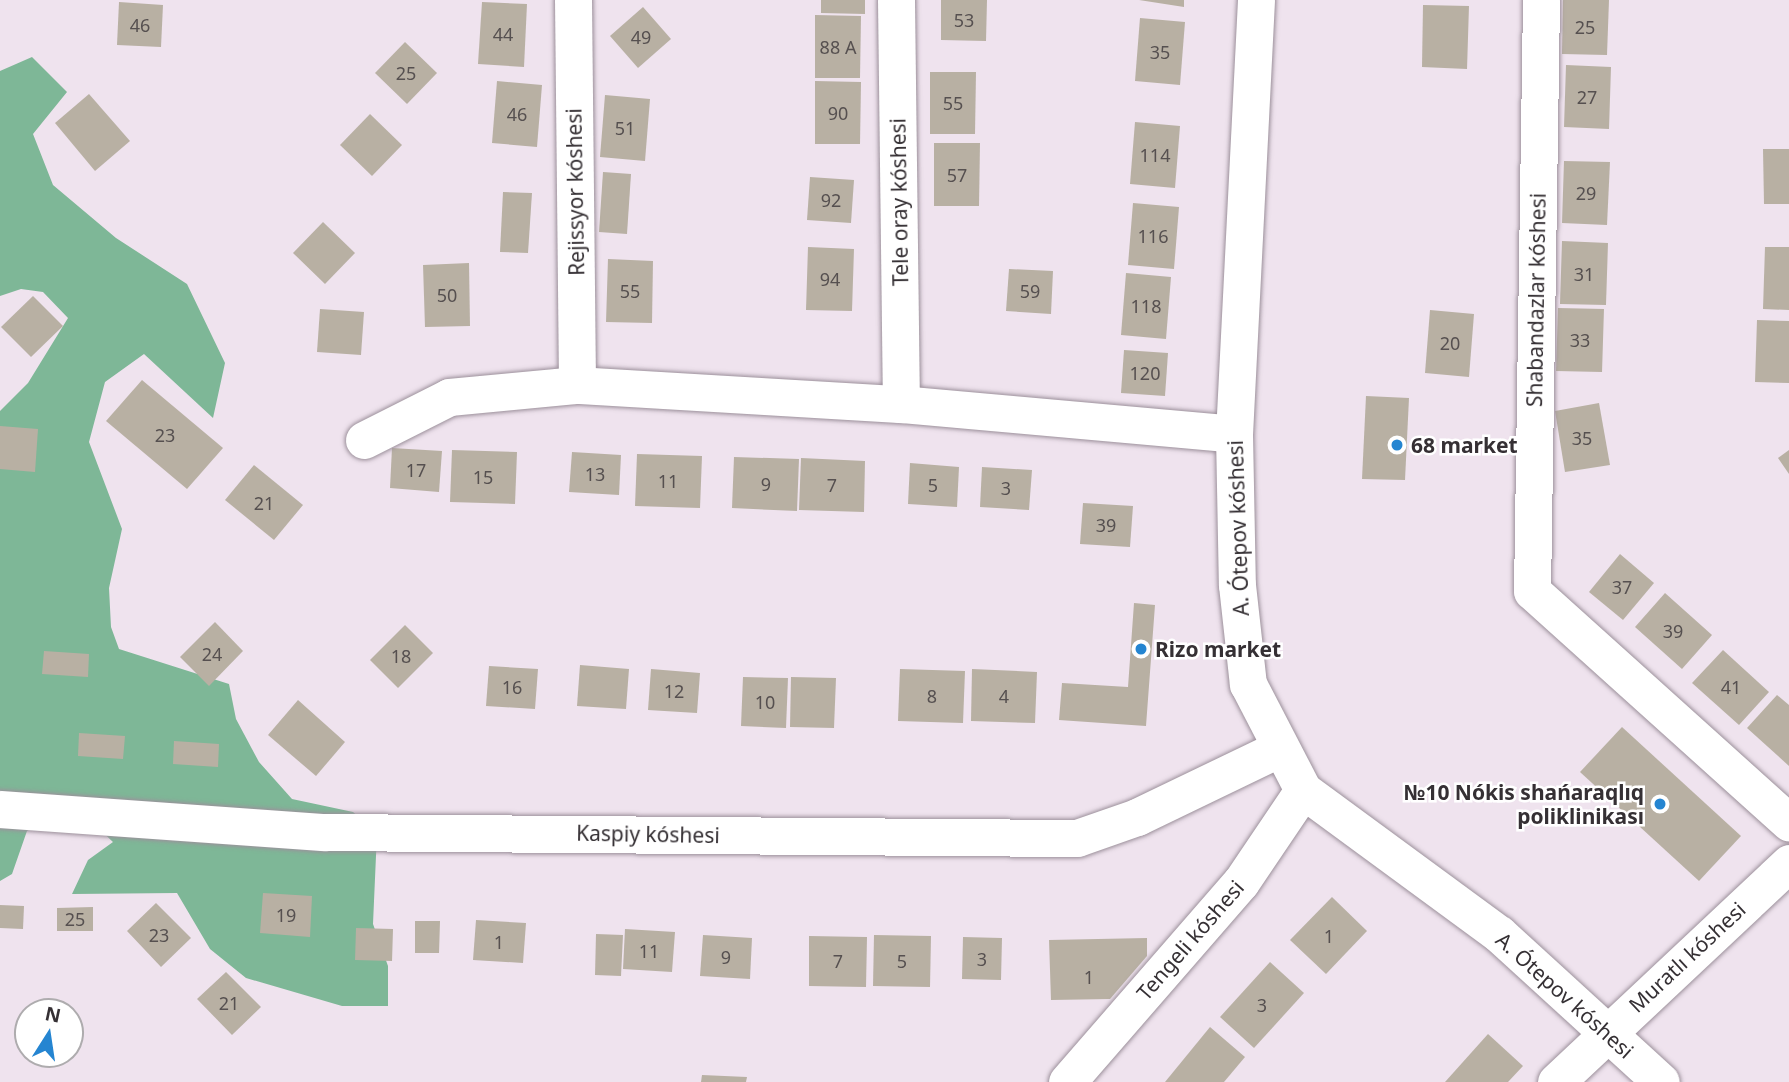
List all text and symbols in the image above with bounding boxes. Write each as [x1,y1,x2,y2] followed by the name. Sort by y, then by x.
[954,9,974,31] house number: 53
[130,14,150,36] house number: 46
[1575,16,1595,38] house number: 25
[493,23,513,45] house number: 44
[631,26,651,48] house number: 49
[820,36,856,58] house number: 88 А
[1150,41,1170,63] house number: 35
[396,62,416,84] house number: 25
[1577,86,1597,108] house number: 27
[943,92,963,114] house number: 55
[828,102,848,124] house number: 90
[507,103,527,125] house number: 46
[561,108,589,276] street label: Rejissyor kóshesi
[615,117,635,139] house number: 51
[885,118,913,286] street label: Tele oray kóshesi
[1140,144,1170,166] house number: 114
[947,164,967,186] house number: 57
[1576,182,1596,204] house number: 29
[821,189,841,211] house number: 92
[1522,193,1550,407] street label: Shabandazlar kóshesi
[1138,225,1168,247] house number: 116
[1574,263,1594,285] house number: 31
[820,268,840,290] house number: 94
[620,280,640,302] house number: 55
[1020,280,1040,302] house number: 59
[437,284,457,306] house number: 50
[1131,295,1161,317] house number: 118
[1570,329,1590,351] house number: 33
[1440,332,1460,354] house number: 20
[1130,362,1160,384] house number: 120
[155,424,175,446] house number: 23
[1572,427,1592,449] house number: 35
[1411,432,1518,458] place label: 68 market
[1389,437,1405,453] marker: 68 market
[1222,440,1254,616] street label: A. Ótepov kóshesi
[406,459,426,481] house number: 17
[585,463,605,485] house number: 13
[473,466,493,488] house number: 15
[658,470,678,492] house number: 11
[761,473,771,495] house number: 9
[827,474,837,496] house number: 7
[928,474,938,496] house number: 5
[1001,477,1011,499] house number: 3
[254,492,274,514] house number: 21
[1096,514,1116,536] house number: 39
[1612,576,1632,598] house number: 37
[1663,620,1683,642] house number: 39
[1155,636,1281,662] place label: Rizo market
[1133,641,1149,657] marker: Rizo market
[202,643,222,665] house number: 24
[391,645,411,667] house number: 18
[502,676,522,698] house number: 16
[1721,676,1741,698] house number: 41
[664,680,684,702] house number: 12
[927,685,937,707] house number: 8
[999,685,1009,707] house number: 4
[755,691,775,713] house number: 10
[1404,779,1644,829] place label: №10 Nókis shańaraqlıq poliklinikası
[1650,794,1670,814] marker: №10 Nókis shańaraqlıq poliklinikası
[576,820,720,848] street label: Kaspiy kóshesi
[1131,875,1249,1005] street label: Tengeli kóshesi
[1623,897,1751,1017] street label: Muratlı kóshesi
[276,904,296,926] house number: 19
[65,908,85,930] house number: 25
[149,924,169,946] house number: 23
[1324,925,1334,947] house number: 1
[1491,927,1639,1063] street label: A. Ótepov kóshesi
[494,931,504,953] house number: 1
[639,940,659,962] house number: 11
[721,946,731,968] house number: 9
[977,948,987,970] house number: 3
[833,950,843,972] house number: 7
[897,950,907,972] house number: 5
[1084,966,1094,988] house number: 1
[219,992,239,1014] house number: 21
[1257,994,1267,1016] house number: 3
[14,998,84,1068] north arrow
[43,1000,63,1029] text: N

